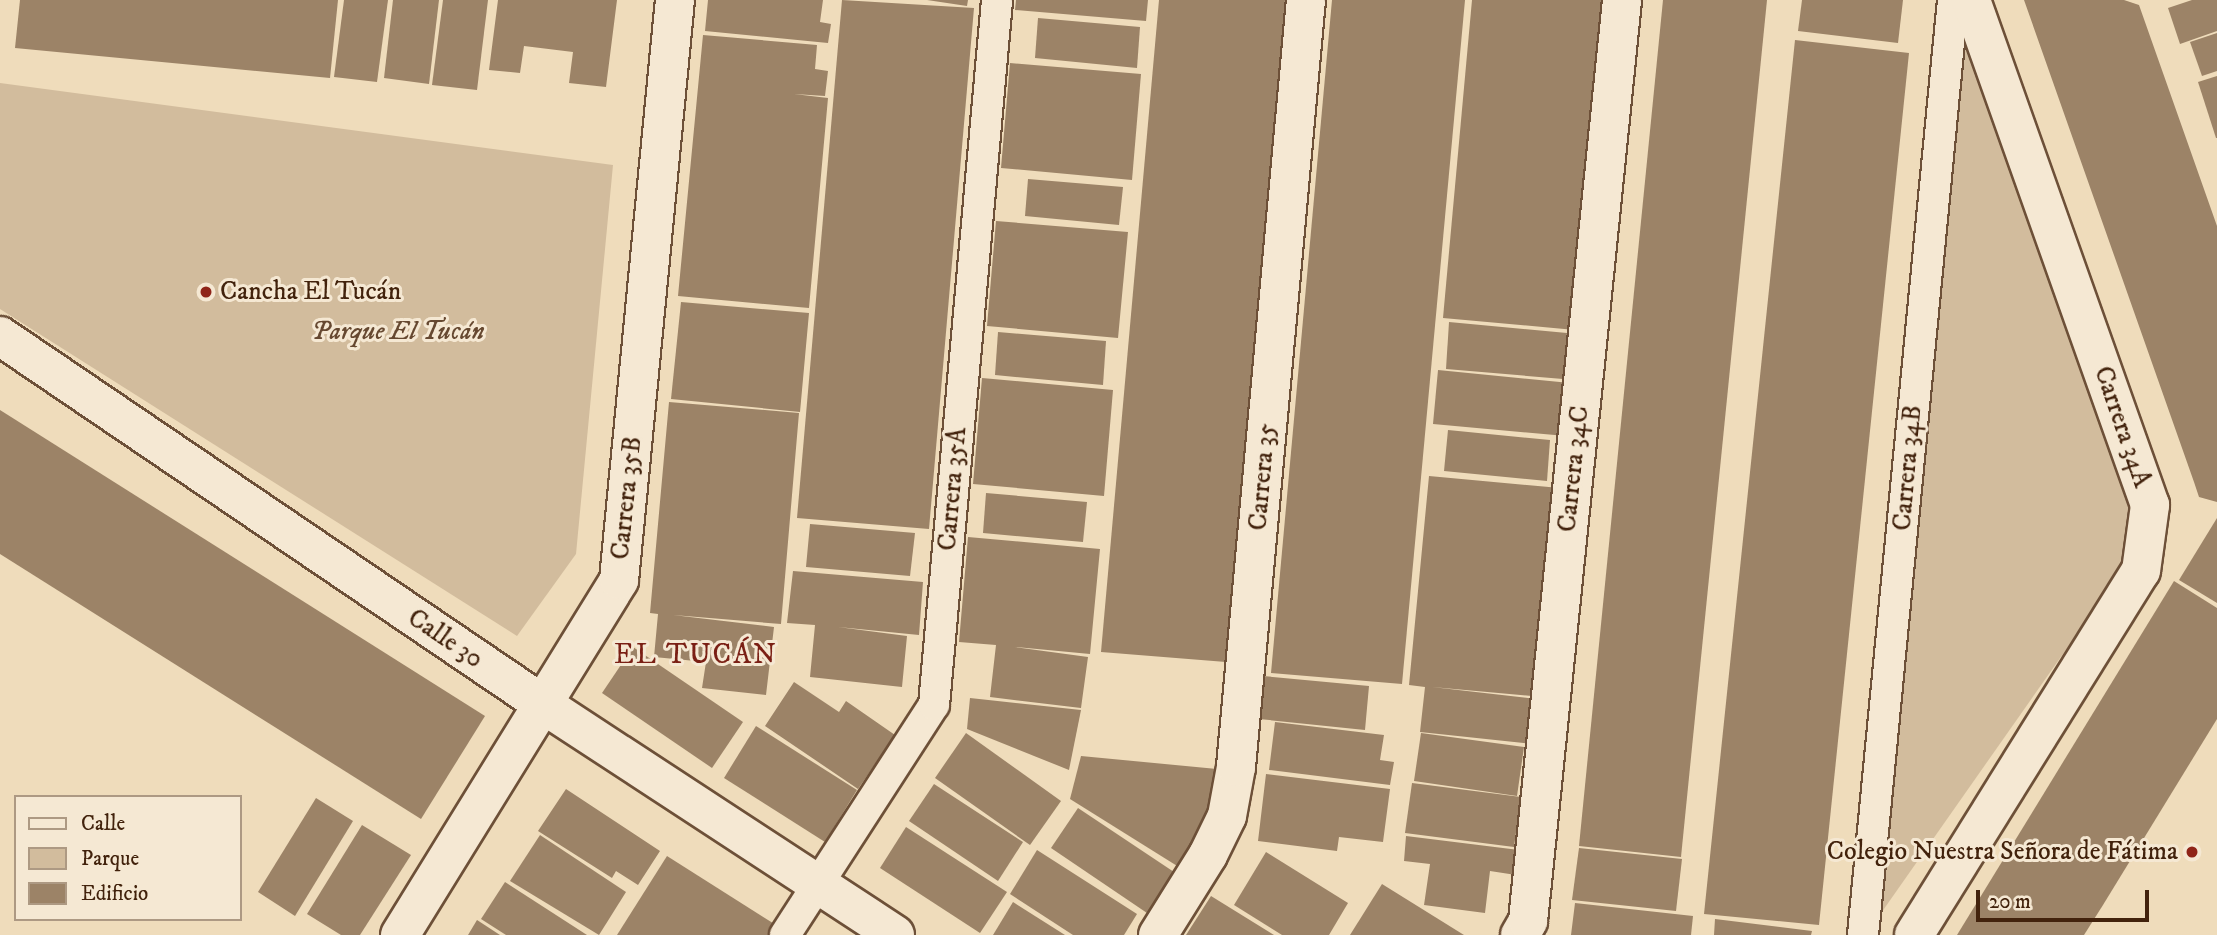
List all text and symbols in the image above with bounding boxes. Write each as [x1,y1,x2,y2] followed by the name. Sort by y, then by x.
[220,276,401,308] place label: Cancha El Tucán
[198,284,214,300] marker: Cancha El Tucán
[311,316,485,348] park label: Parque El Tucán
[2087,362,2157,492] street label: Carrera 34A
[1552,404,1596,534] street label: Carrera 34C
[1887,404,1929,532] street label: Carrera 34B
[1243,422,1283,532] street label: Carrera 35
[932,426,974,552] street label: Carrera 35A
[605,435,649,561] street label: Carrera 35B
[402,603,488,675] street label: Calle 30
[615,638,777,672] district label: EL TUCÁN
[14,795,242,921] legend
[81,811,125,837] text: Calle
[1827,836,2178,868] place label: Colegio Nuestra Señora de Fátima
[2184,844,2200,860] marker: Colegio Nuestra Señora de Fátima
[81,846,139,872] text: Parque
[1979,876,2152,920] scale bar
[81,881,148,907] text: Edificio
[1989,889,2031,915] text: 20 m

